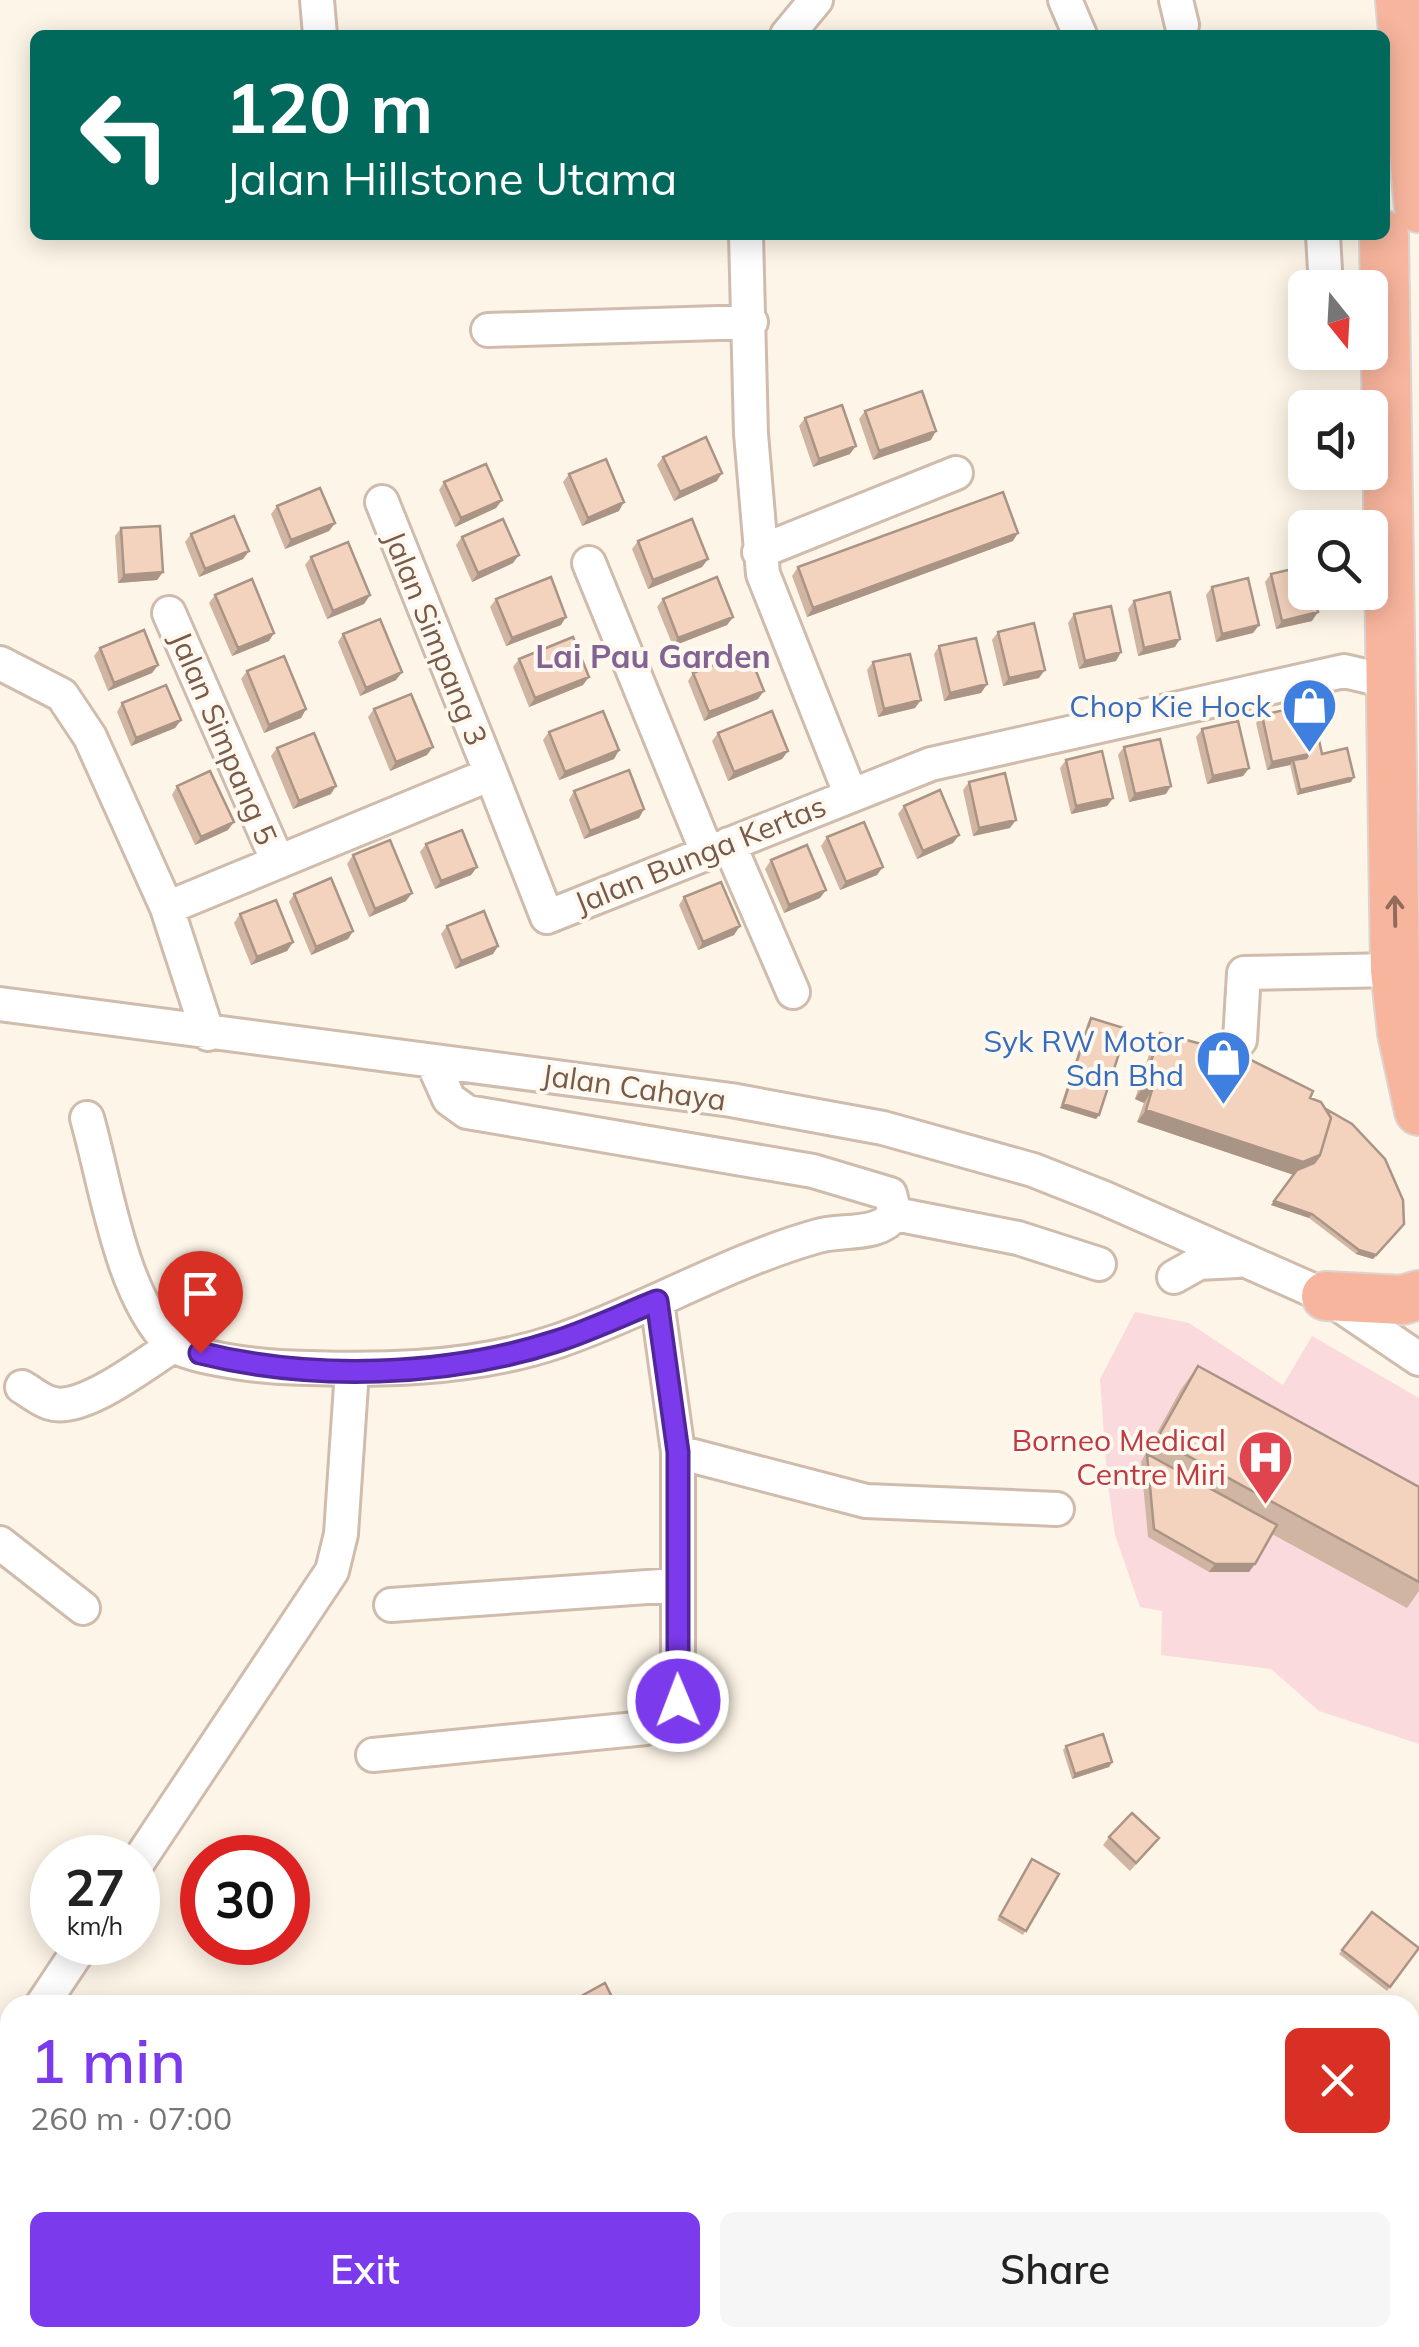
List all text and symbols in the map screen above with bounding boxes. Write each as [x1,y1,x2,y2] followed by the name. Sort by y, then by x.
[225,63,433,151] text: 120 m
[60,70,190,200] icon: left
[225,150,677,206] text: Jalan Hillstone Utama
[1288,270,1388,370] north arrow
[1288,270,1388,610] map controls
[1288,390,1388,490] button: sound
[1288,510,1388,610] button: search
[376,525,496,751] street label: Jalan Simpang 3
[162,626,286,850] street label: Jalan Simpang 5
[535,636,771,676] district label: Lai Pau Garden
[1280,676,1340,755] shop icon: Chop Kie Hock
[1069,687,1272,725] place label: Chop Kie Hock
[569,786,831,922] street label: Jalan Bunga Kertas
[1386,895,1404,928] one-way arrow
[984,1022,1184,1094] place label: Syk RW Motor Sdn Bhd
[1193,1028,1253,1107] shop icon: Syk RW Motor Sdn Bhd
[540,1055,728,1119] street label: Jalan Cahaya
[158,1251,243,1354] pin
[173,1266,228,1321] icon: arrive
[1012,1421,1226,1493] place label: Borneo Medical Centre Miri
[1235,1427,1295,1506] hospital icon: Borneo Medical Centre Miri
[626,1649,730,1753] position arrow
[180,1835,310,1965] speed limit sign: 30
[65,1856,125,1919] text: 27
[67,1910,123,1941] text: km/h
[30,2023,186,2098] text: 1 min
[1285,2028,1390,2133] button: close
[30,2098,232,2138] text: 260 m · 07:00
[30,2212,700,2327] button: Exit
[720,2212,1390,2327] button: Share

